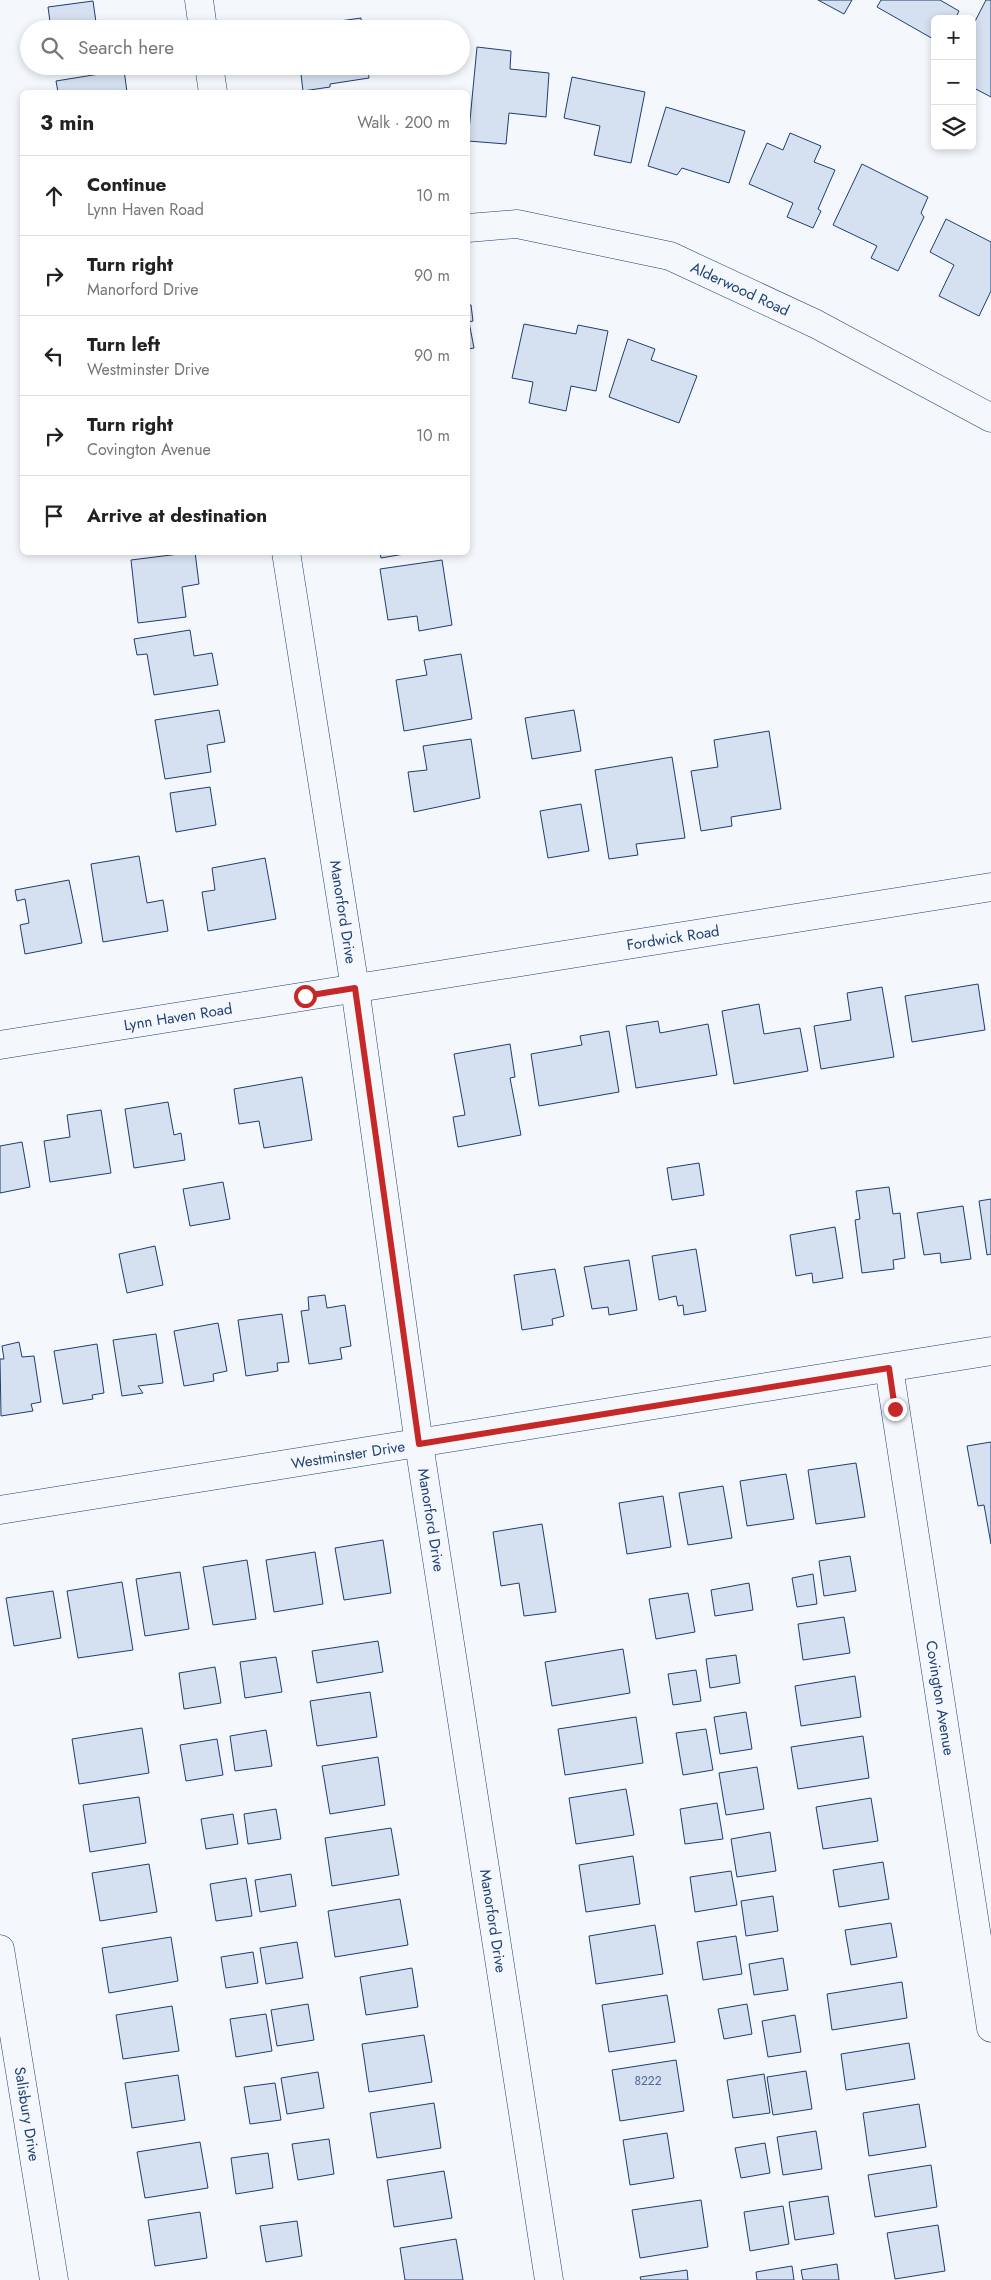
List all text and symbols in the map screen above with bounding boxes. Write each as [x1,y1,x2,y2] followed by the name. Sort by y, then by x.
[931,15,976,150] map controls
[931,15,976,60] button: +
[20,20,470,75] search box
[38,34,66,62] icon: search
[78,34,174,61] text: Search here
[931,60,976,105] button: −
[931,105,976,150] button: layers
[40,108,94,138] text: 3 min
[357,111,450,134] text: Walk · 200 m
[87,171,166,198] text: Continue
[40,182,68,210] icon: ahead
[416,184,450,207] text: 10 m
[87,198,204,221] text: Lynn Haven Road
[87,251,173,278] text: Turn right
[687,256,793,322] street label: Alderwood Road
[40,262,68,290] icon: right
[414,264,450,287] text: 90 m
[87,278,199,301] text: Manorford Drive
[87,331,160,358] text: Turn left
[40,342,68,370] icon: left
[414,344,450,367] text: 90 m
[87,358,210,381] text: Westminster Drive
[87,411,173,438] text: Turn right
[40,422,68,450] icon: right
[416,424,450,447] text: 10 m
[87,438,211,461] text: Covington Avenue
[40,502,68,530] icon: arrive
[87,502,267,529] text: Arrive at destination
[324,859,362,966] street label: Manorford Drive
[625,920,721,956] street label: Fordwick Road
[294,985,317,1008] route start
[122,998,234,1036] street label: Lynn Haven Road
[884,1398,907,1421] route end
[290,1435,407,1475] street label: Westminster Drive
[412,1467,450,1574] street label: Manorford Drive
[920,1639,960,1757] street label: Covington Avenue
[474,1868,512,1975] street label: Manorford Drive
[9,2065,45,2163] street label: Salisbury Drive
[634,2072,662,2090] house number: 8222

